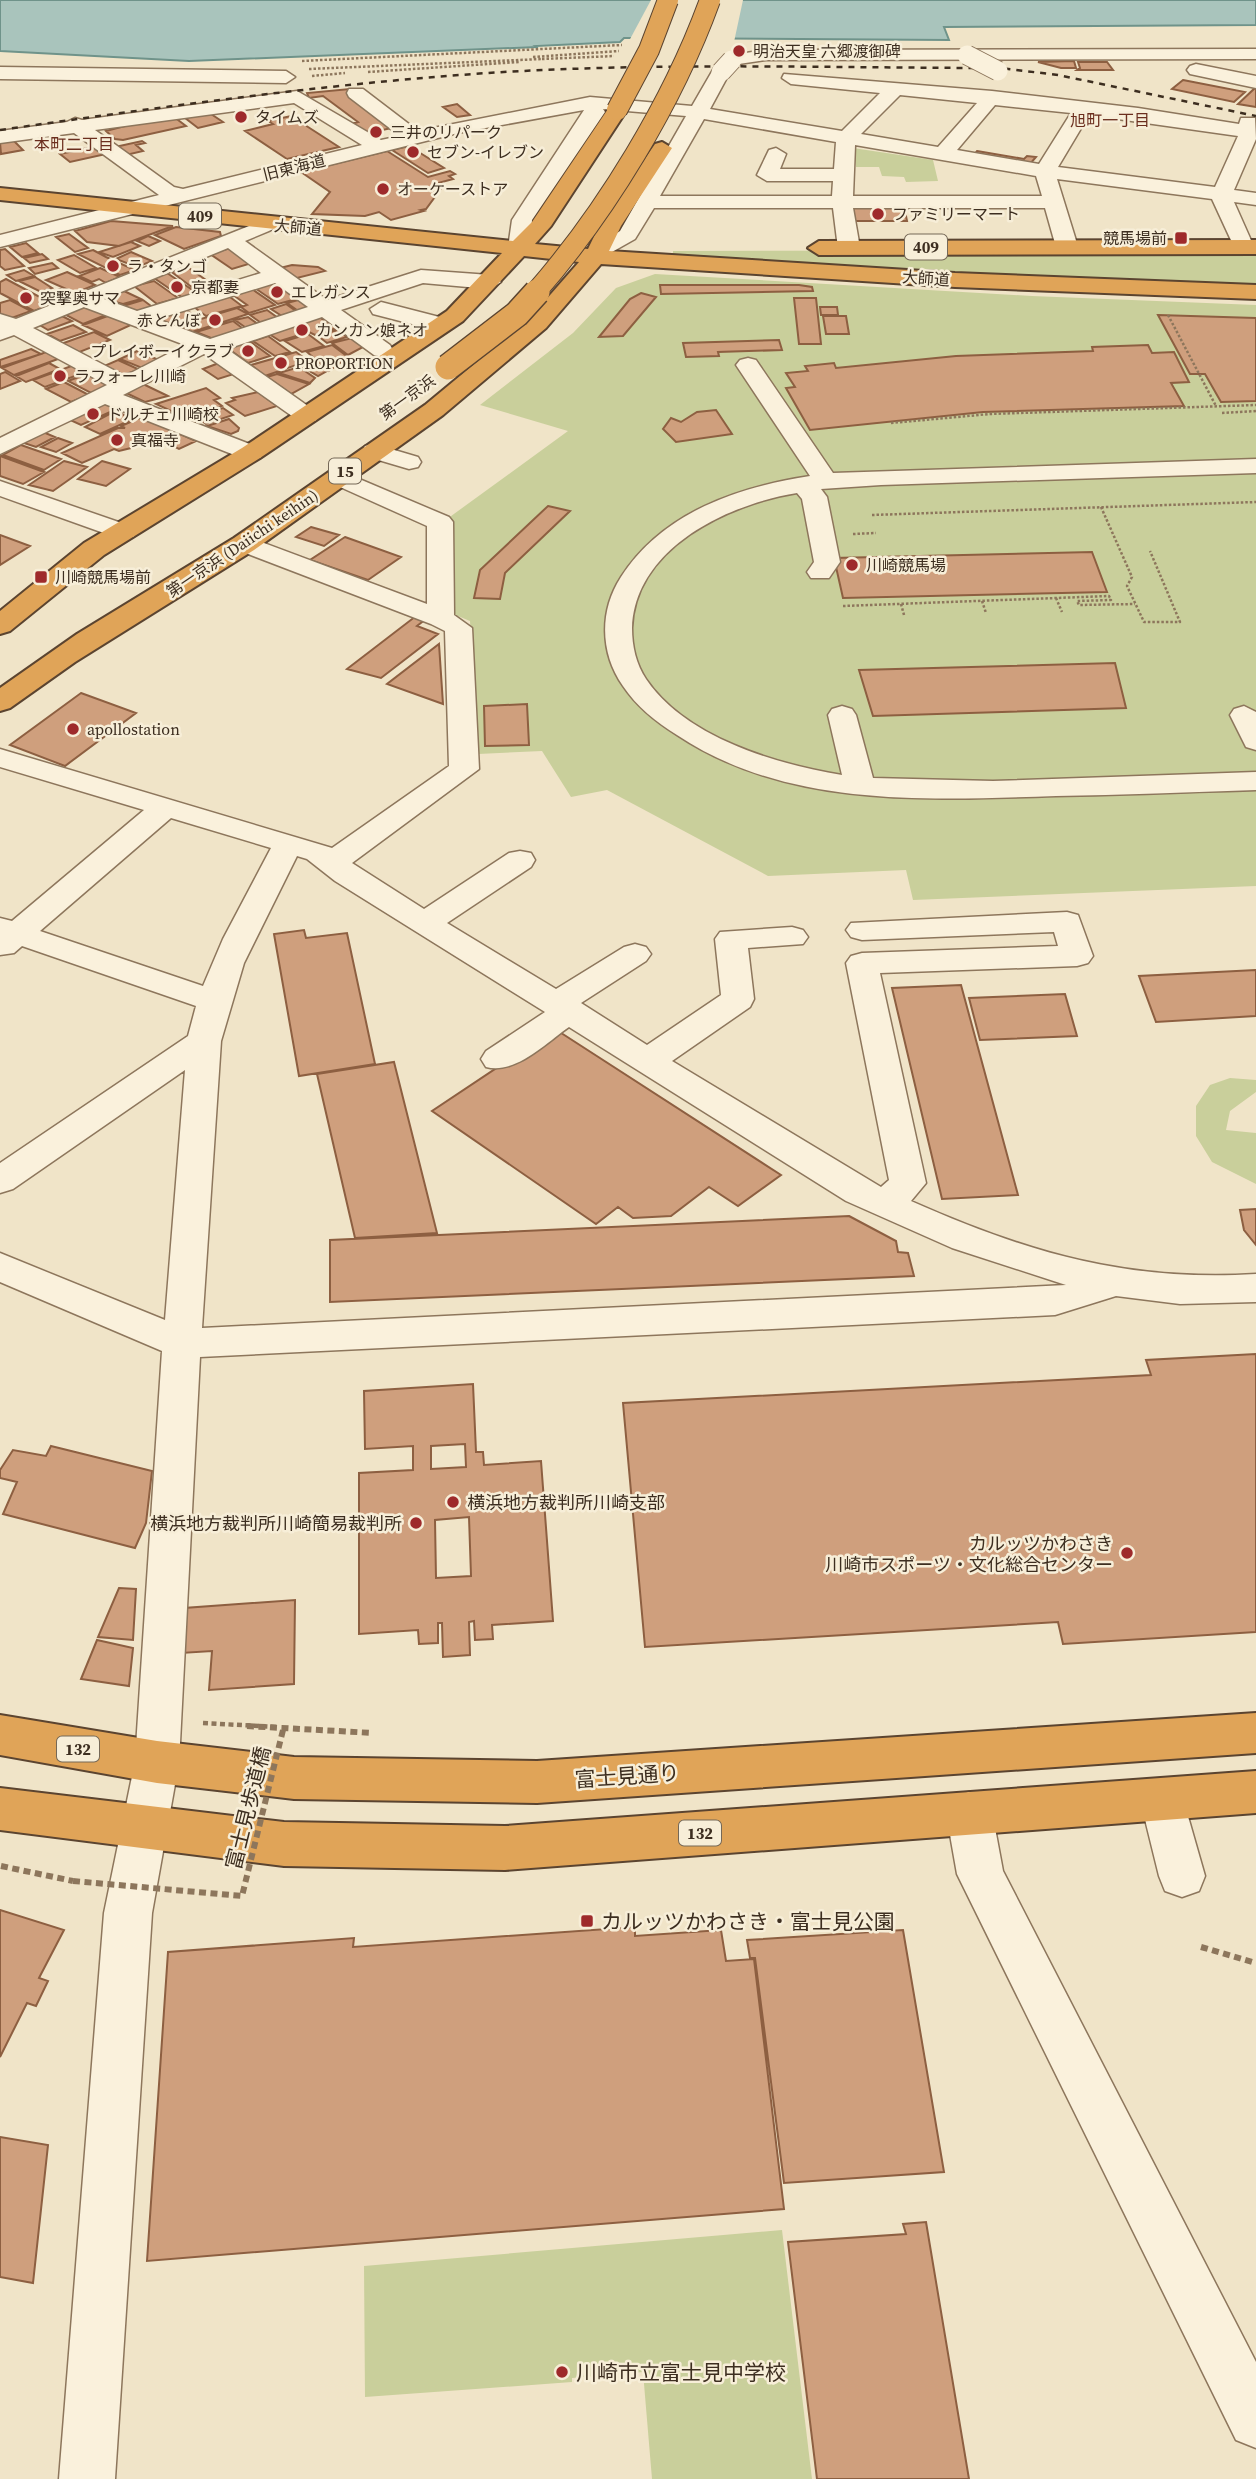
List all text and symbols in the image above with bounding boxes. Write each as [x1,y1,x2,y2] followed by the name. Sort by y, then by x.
[753,40,901,62] place label: 明治天皇 六郷渡御碑
[731,43,747,59] marker: 明治天皇 六郷渡御碑
[255,106,319,128] place label: タイムズ
[233,109,249,125] marker: タイムズ
[1070,109,1150,131] district label: 旭町一丁目
[390,121,502,143] place label: 三井のリパーク
[368,124,384,140] marker: 三井のリパーク
[34,133,114,155] district label: 本町二丁目
[427,141,544,163] place label: セブン-イレブン
[405,144,421,160] marker: セブン-イレブン
[260,149,328,185] street label: 旧東海道
[397,178,508,200] place label: オーケーストア
[375,181,391,197] marker: オーケーストア
[892,203,1020,225] place label: ファミリーマート
[179,204,221,229] road number: 409
[870,206,886,222] marker: ファミリーマート
[273,214,323,240] street label: 大師道
[1103,227,1167,249] place label: 競馬場前
[1173,230,1189,246] marker: 競馬場前
[905,234,947,260] road number: 409
[127,255,207,277] place label: ラ・タンゴ
[105,258,121,274] marker: ラ・タンゴ
[901,265,951,291] street label: 大師道
[191,276,239,298] place label: 京都妻
[169,279,185,295] marker: 京都妻
[291,281,371,303] place label: エレガンス
[269,284,285,300] marker: エレガンス
[40,287,120,309] place label: 突撃奥サマ
[18,290,34,306] marker: 突撃奥サマ
[137,309,201,331] place label: 赤とんぼ
[207,312,223,328] marker: 赤とんぼ
[316,319,428,341] place label: カンカン娘ネオ
[294,322,310,338] marker: カンカン娘ネオ
[90,340,234,362] place label: プレイボーイクラブ
[240,343,256,359] marker: プレイボーイクラブ
[295,352,394,374] place label: PROPORTION
[273,355,289,371] marker: PROPORTION
[74,365,186,387] place label: ラフォーレ川崎
[52,368,68,384] marker: ラフォーレ川崎
[375,369,439,425] street label: 第一京浜
[107,403,219,425] place label: ドルチェ川崎校
[85,406,101,422] marker: ドルチェ川崎校
[131,429,179,451] place label: 真福寺
[109,432,125,448] marker: 真福寺
[329,458,361,484] road number: 15
[162,484,322,602] street label: 第一京浜 (Daiichi keihin)
[866,554,946,576] place label: 川崎競馬場
[844,557,860,573] marker: 川崎競馬場
[55,566,151,588] place label: 川崎競馬場前
[33,569,49,585] marker: 川崎競馬場前
[87,718,180,740] place label: apollostation
[65,721,81,737] marker: apollostation
[467,1490,665,1515] place label: 横浜地方裁判所川崎支部
[445,1494,461,1510] marker: 横浜地方裁判所川崎支部
[150,1511,402,1536] place label: 横浜地方裁判所川崎簡易裁判所
[408,1515,424,1531] marker: 横浜地方裁判所川崎簡易裁判所
[825,1531,1113,1577] place label: カルッツかわさき 川崎市スポーツ・文化総合センター
[1119,1545,1135,1561] marker: カルッツかわさき 川崎市スポーツ・文化総合センター
[57,1736,99,1762] road number: 132
[219,1743,277,1873] street label: 富士見歩道橋
[574,1758,680,1794] street label: 富士見通り
[679,1820,721,1845] road number: 132
[601,1907,895,1936] place label: カルッツかわさき・富士見公園
[579,1913,595,1929] marker: カルッツかわさき・富士見公園
[576,2358,786,2387] place label: 川崎市立富士見中学校
[554,2364,570,2380] marker: 川崎市立富士見中学校

